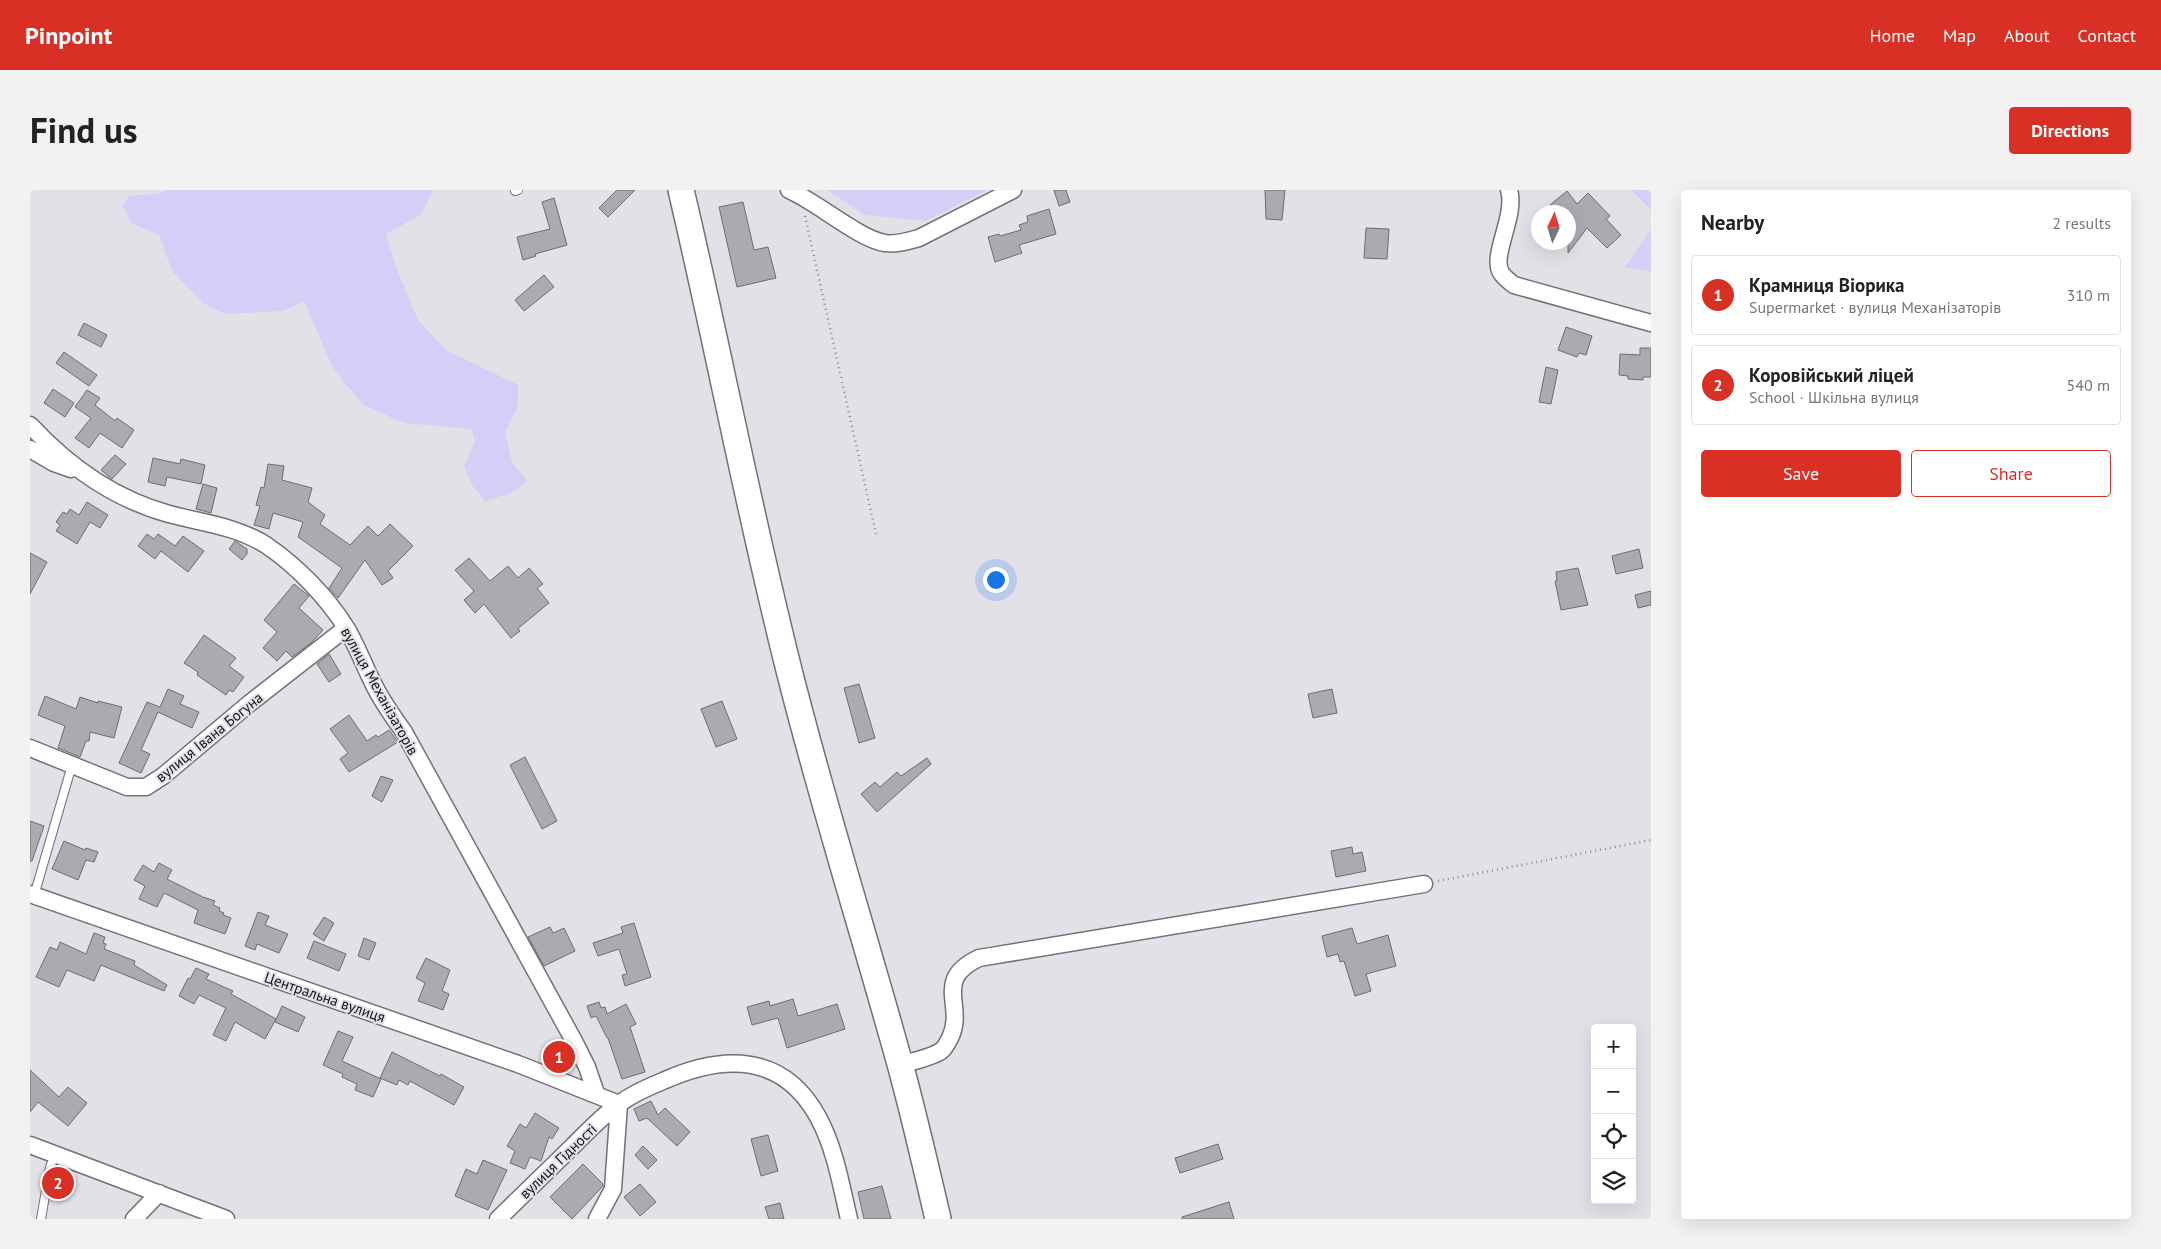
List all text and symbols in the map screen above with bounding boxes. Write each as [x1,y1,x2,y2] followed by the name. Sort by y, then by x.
[25,20,112,51] text: Pinpoint
[1869,24,1915,47] text: Home
[1943,24,1976,47] text: Map
[2004,24,2050,47] text: About
[2078,24,2136,47] text: Contact
[30,107,138,153] text: Find us
[2009,107,2131,154] button: Directions
[1531,205,1576,250] north arrow
[1701,209,1764,236] text: Nearby
[2052,213,2111,233] text: 2 results
[1749,273,1905,297] text: Крамниця Віорика
[1713,285,1723,305] text: 1
[2067,285,2110,305] text: 310 m
[1749,297,2001,317] text: Supermarket · вулиця Механізаторів
[1749,363,1914,387] text: Коровійський ліцей
[1713,375,1723,395] text: 2
[2067,375,2110,395] text: 540 m
[1749,387,1919,407] text: School · Шкільна вулиця
[1701,450,1901,497] button: Save
[1911,450,2111,497] button: Share
[983,567,1009,593] your location
[337,624,423,758] street label: вулиця Механізаторів
[152,688,266,786] street label: вулиця Івана Богуна
[262,967,388,1027] street label: Центральна вулиця
[1591,1024,1636,1204] map controls
[1591,1024,1636,1069] button: +
[543,1038,575,1076] pin: 1
[1591,1069,1636,1114] button: −
[1591,1114,1636,1159] button: locate
[515,1119,601,1203] street label: вулиця Гідності
[1591,1159,1636,1204] button: layers
[42,1164,74,1202] pin: 2

